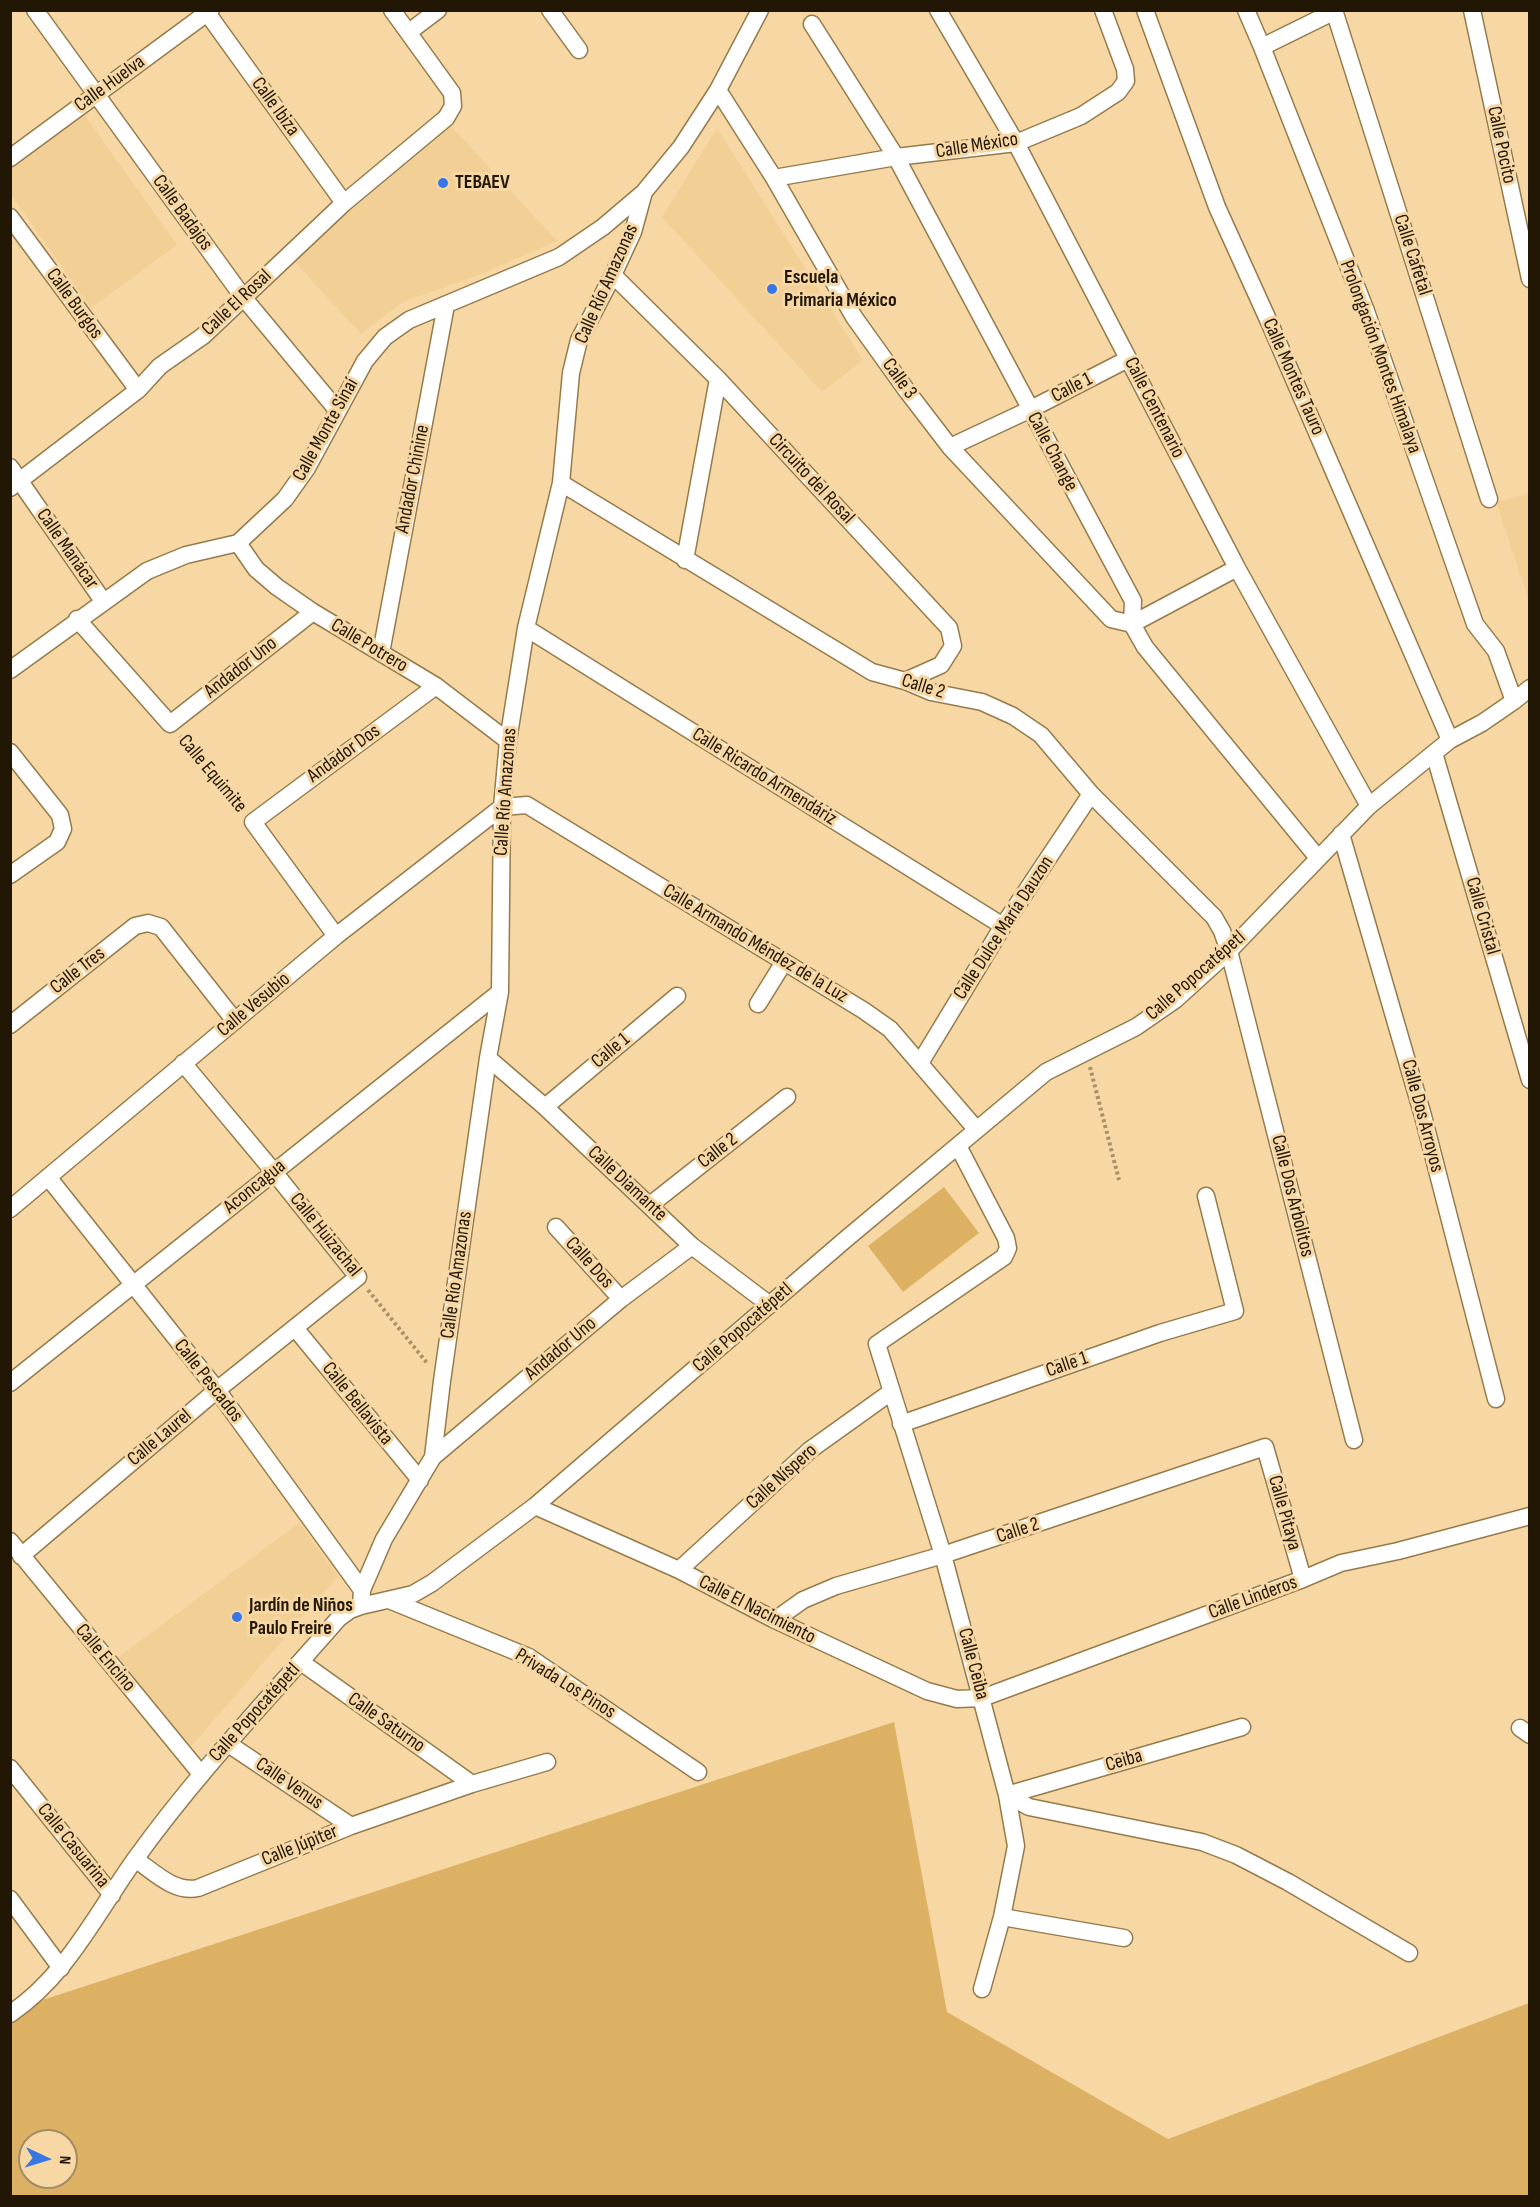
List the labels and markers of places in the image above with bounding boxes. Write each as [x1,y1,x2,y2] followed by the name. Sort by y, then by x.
[455,171,510,195] place label: TEBAEV
[436,176,450,190] marker: TEBAEV
[784,266,897,313] place label: Escuela Primaria México
[765,282,779,296] marker: Escuela Primaria México
[249,1594,353,1641] place label: Jardín de Niños Paulo Freire
[230,1610,244,1624] marker: Jardín de Niños Paulo Freire

